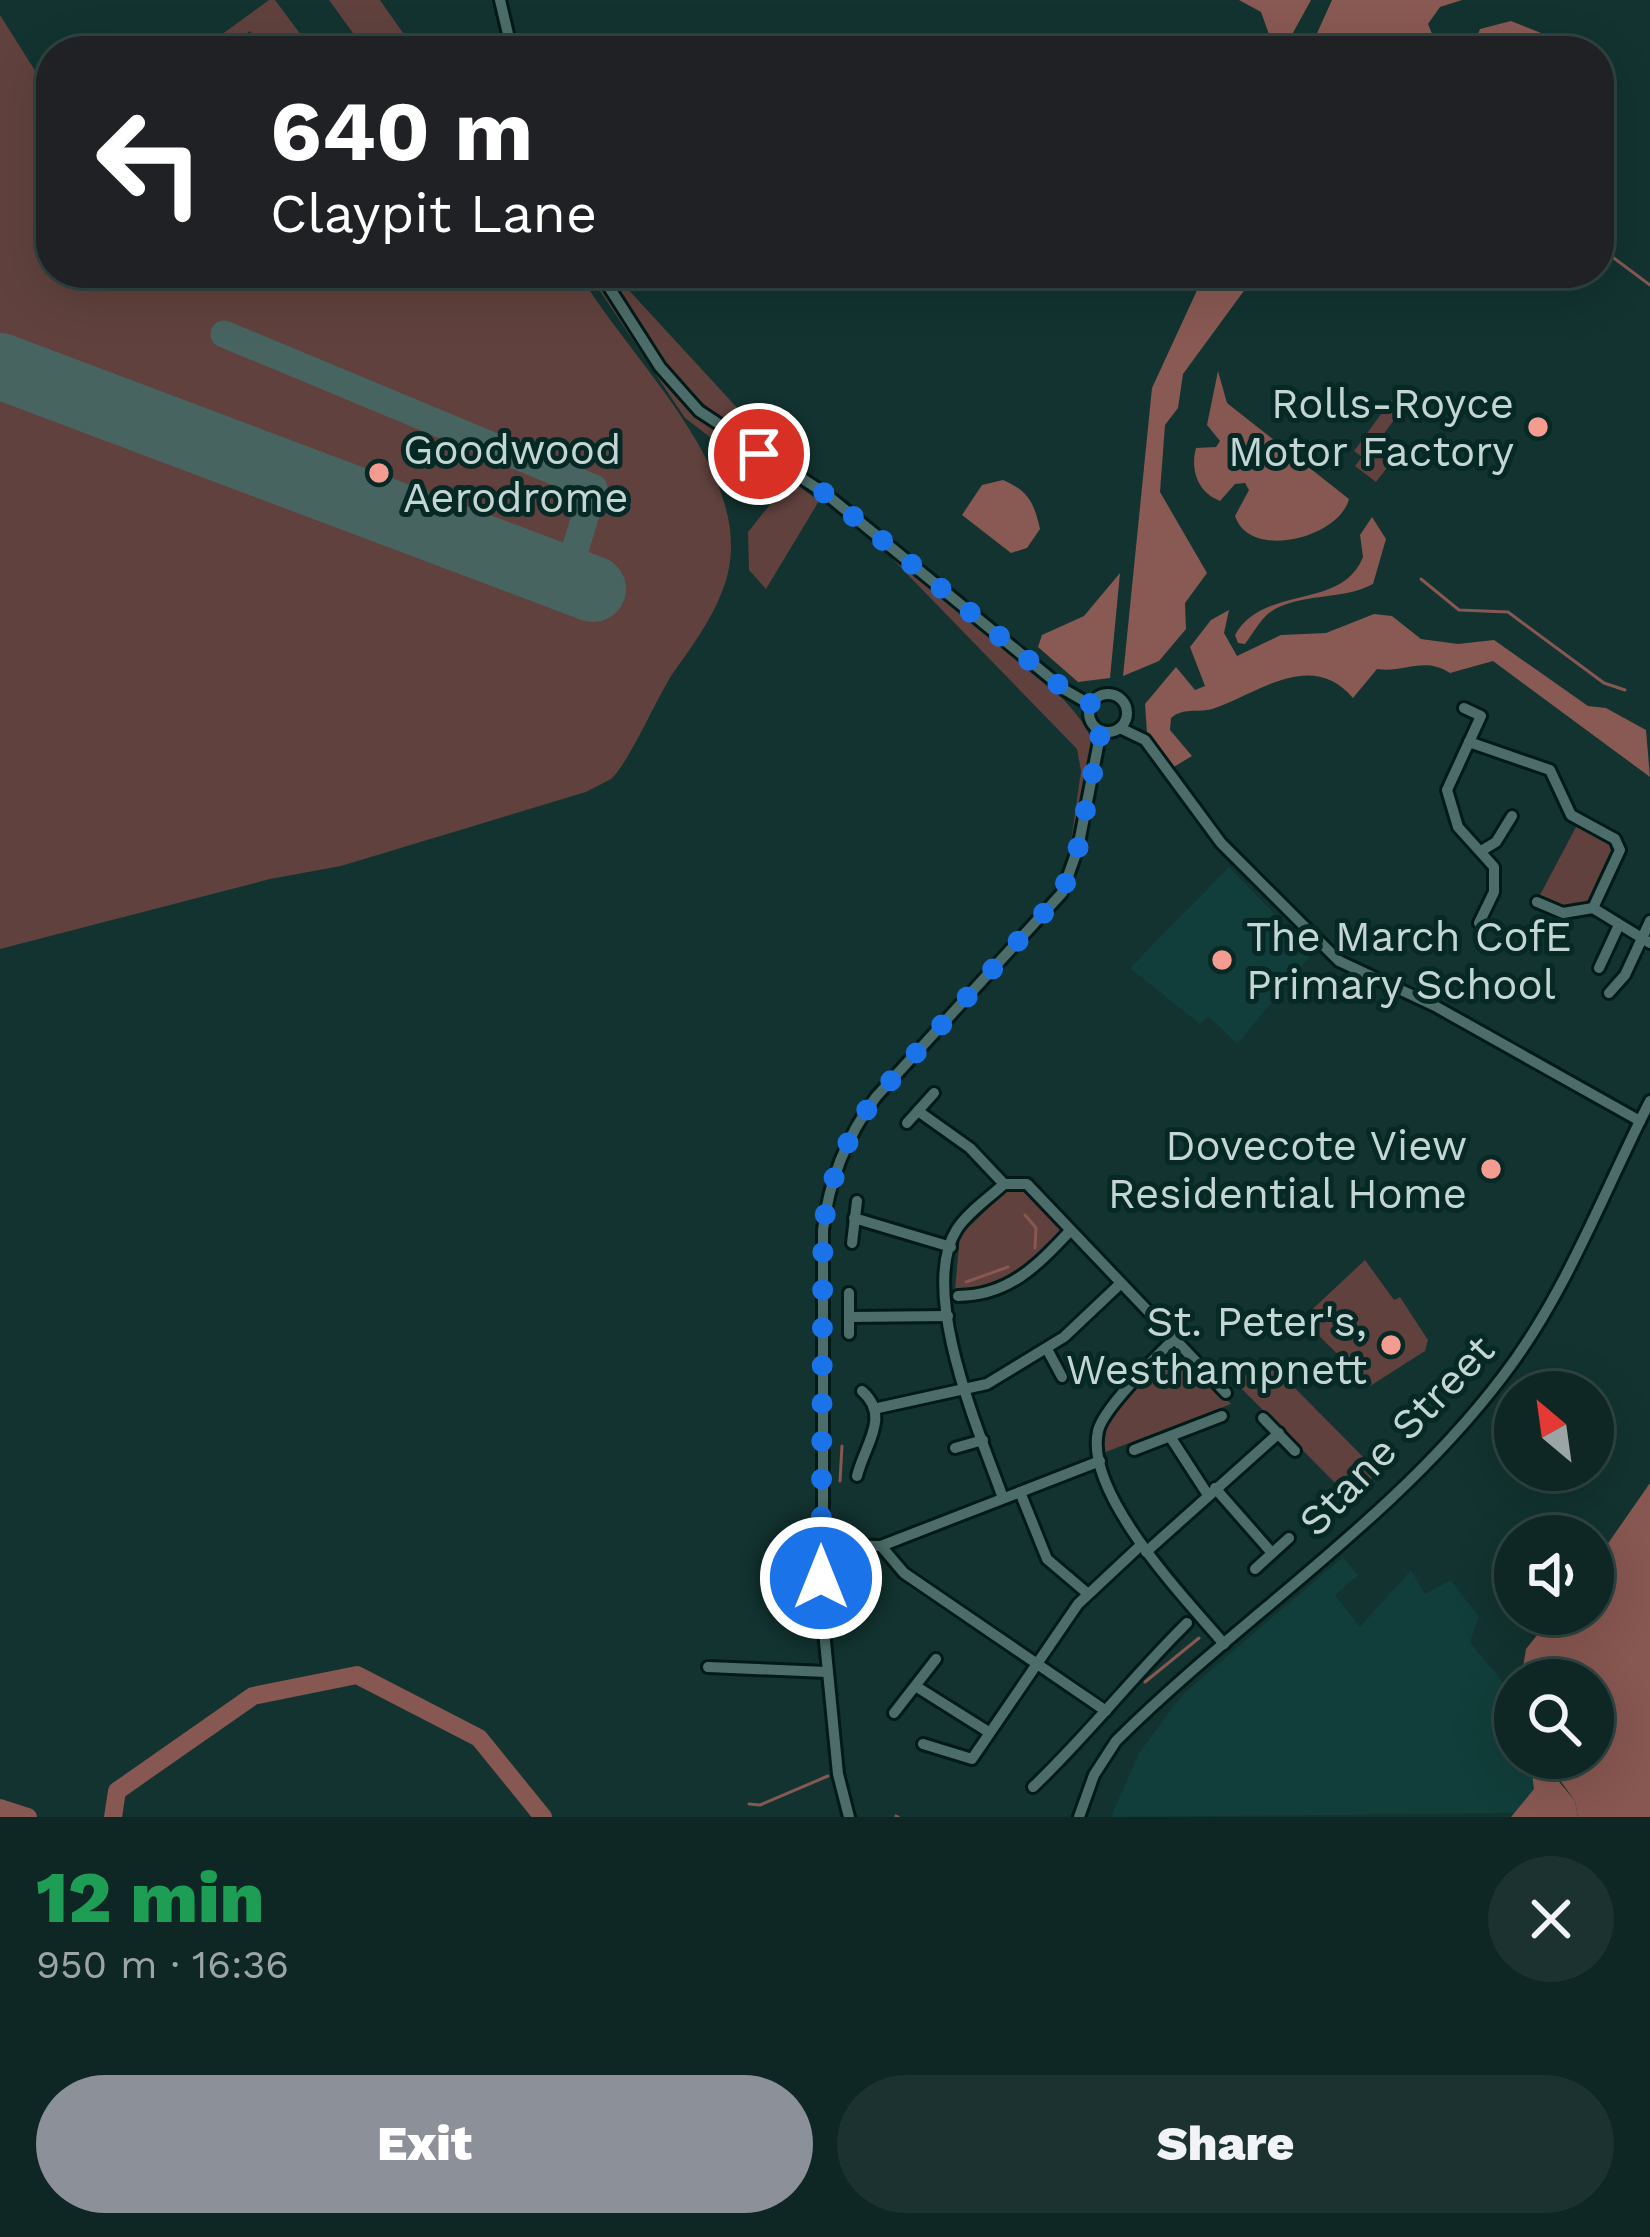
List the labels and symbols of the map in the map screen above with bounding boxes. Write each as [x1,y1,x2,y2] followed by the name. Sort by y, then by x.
[1228,379,1514,476] place label: Rolls-Royce Motor Factory
[708,403,810,505] pin
[1525,414,1551,440] marker: Rolls-Royce Motor Factory
[403,425,629,522] place label: Goodwood Aerodrome
[366,460,392,486] marker: Goodwood Aerodrome
[1246,912,1572,1009] place label: The March CofE Primary School
[1209,947,1235,973] marker: The March CofE Primary School
[1108,1121,1467,1218] place label: Dovecote View Residential Home
[1478,1156,1504,1182] marker: Dovecote View Residential Home
[1066,1297,1367,1394] place label: St. Peter's, Westhampnett
[1289,1325,1504,1546] street label: Stane Street
[1378,1332,1404,1358] marker: St. Peter's, Westhampnett
[1494,1371,1614,1491] north arrow
[758,1515,884,1641] position arrow

